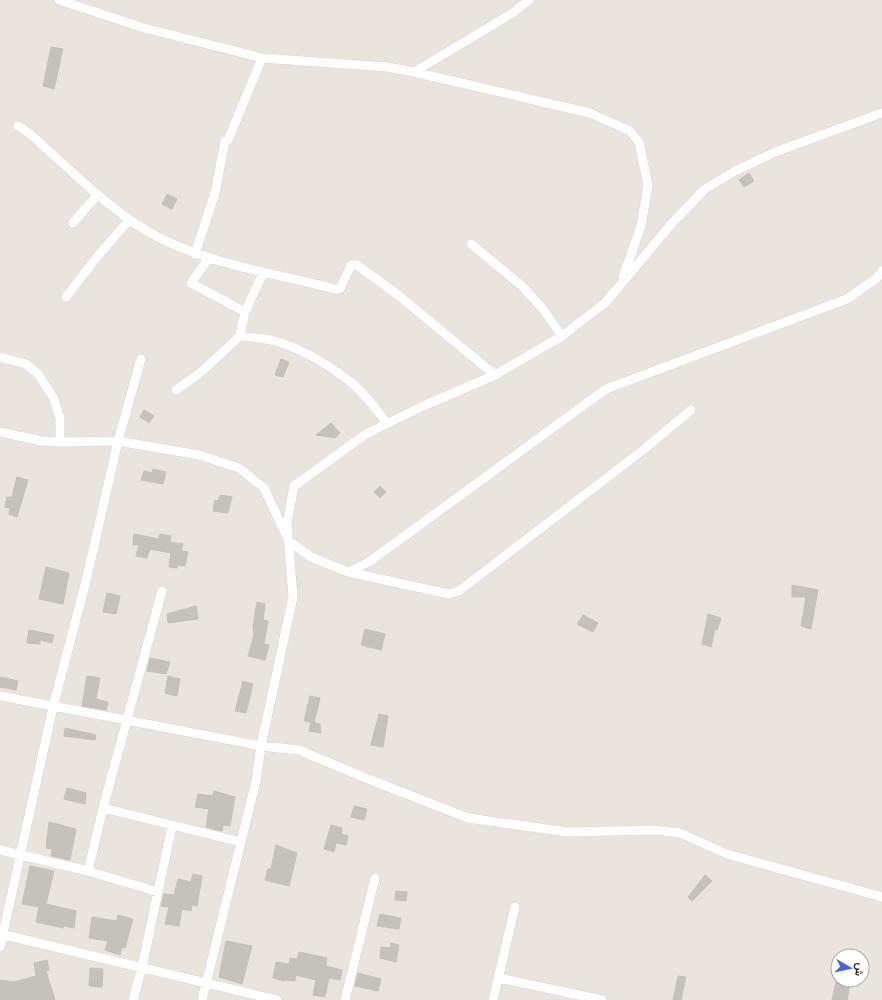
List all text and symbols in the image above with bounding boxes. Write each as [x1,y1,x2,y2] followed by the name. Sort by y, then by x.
[830,948,870,988] north arrow
[852,962,868,977] text: ش

